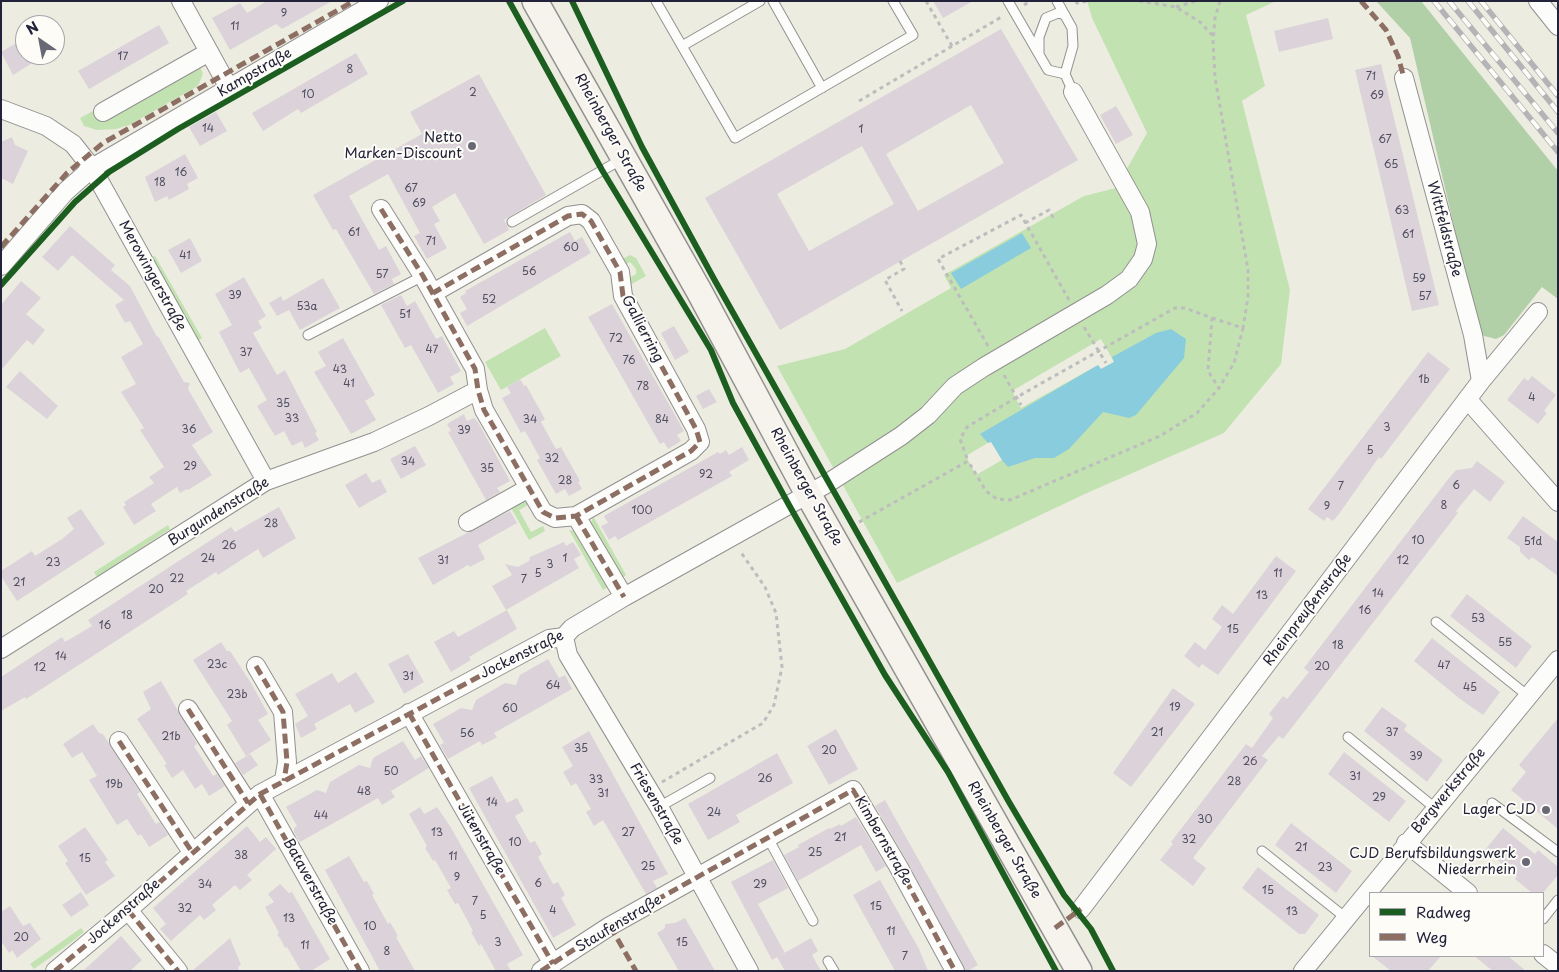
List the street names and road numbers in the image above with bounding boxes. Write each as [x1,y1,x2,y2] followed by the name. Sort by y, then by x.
[215,45,295,101] street label: Kampstraße
[571,71,649,195] street label: Rheinberger Straße
[1423,179,1465,279] street label: Wittfeldstraße
[115,218,189,334] street label: Merowingerstraße
[617,293,667,365] street label: Gallierring
[767,425,845,549] street label: Rheinberger Straße
[165,474,273,550] street label: Burgundenstraße
[1260,551,1356,669] street label: Rheinpreußenstraße
[477,627,567,683] street label: Jockenstraße
[1408,745,1490,837] street label: Bergwerkstraße
[626,760,686,848] street label: Friesenstraße
[964,778,1044,902] street label: Rheinberger Straße
[851,794,915,888] street label: Kimbernstraße
[454,800,508,878] street label: Jütenstraße
[279,836,341,928] street label: Bataverstraße
[84,876,164,948] street label: Jockenstraße
[573,892,665,956] street label: Staufenstraße

